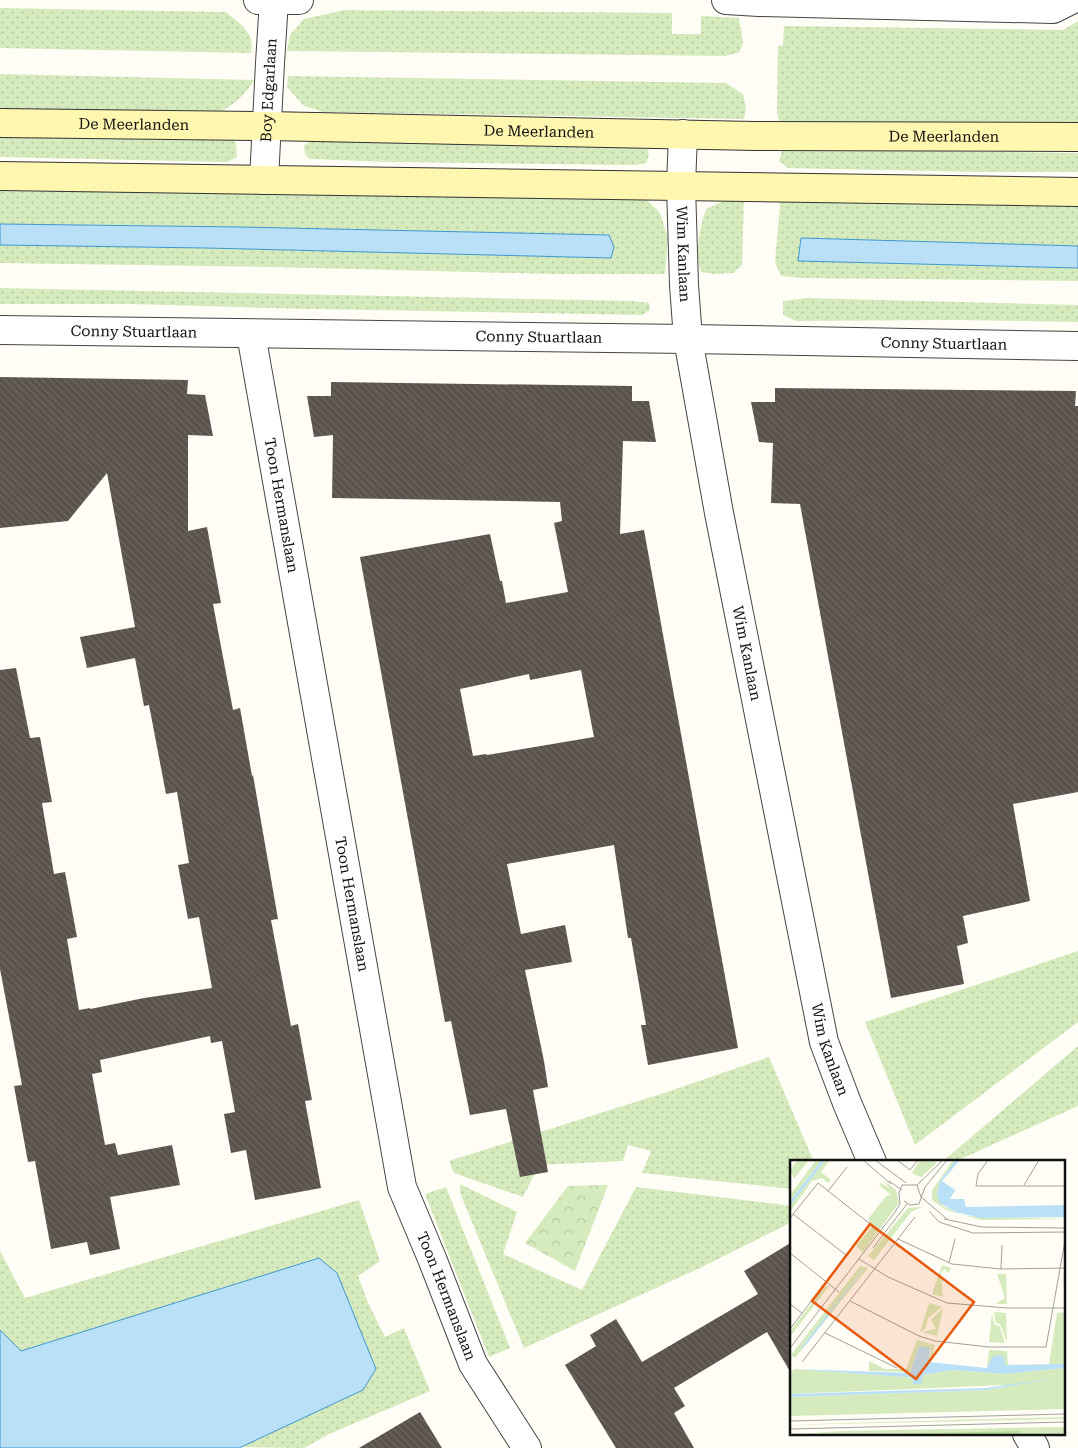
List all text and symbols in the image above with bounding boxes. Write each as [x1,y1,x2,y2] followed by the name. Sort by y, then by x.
[257,37,281,143] street label: Boy Edgarlaan
[79,115,190,134] street label: De Meerlanden
[483,121,595,142] street label: De Meerlanden
[889,127,1000,146] street label: De Meerlanden
[673,206,694,303] street label: Wim Kanlaan
[70,322,198,342] street label: Conny Stuartlaan
[475,327,603,347] street label: Conny Stuartlaan
[880,333,1008,354] street label: Conny Stuartlaan
[261,436,302,575] street label: Toon Hermanslaan
[729,604,765,703] street label: Wim Kanlaan
[331,835,373,973] street label: Toon Hermanslaan
[807,1002,853,1099] street label: Wim Kanlaan
[790,1160,1066,1436] inset map
[413,1229,480,1363] street label: Toon Hermanslaan

